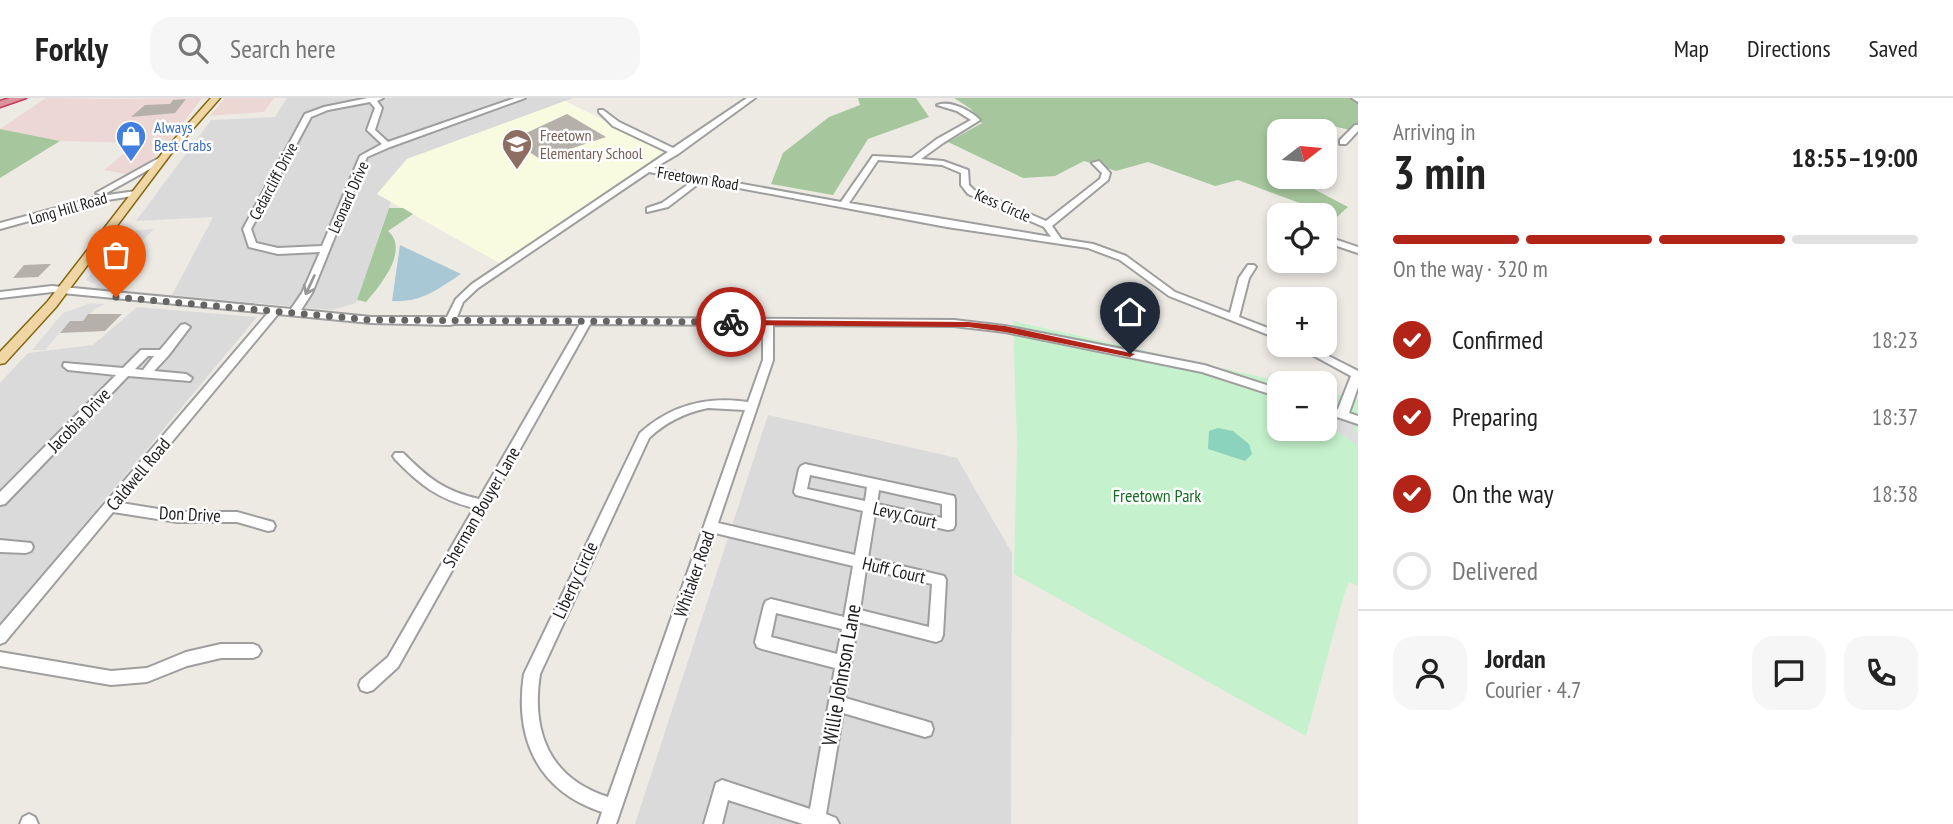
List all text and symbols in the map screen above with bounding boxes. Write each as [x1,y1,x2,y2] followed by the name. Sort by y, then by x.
[150,17,640,80] search box
[35,27,108,70] text: Forkly
[174,29,212,67] icon: search
[230,32,336,65] text: Search here
[1674,33,1709,64] text: Map
[1747,33,1831,64] text: Directions
[1869,33,1918,64] text: Saved
[154,117,212,155] place label: Always Best Crabs
[1393,117,1475,146] text: Arriving in
[114,119,148,163] shop icon: Always Best Crabs
[1267,119,1337,189] north arrow
[1267,119,1337,441] map controls
[540,125,643,163] place label: Freetown Elementary School
[500,127,534,171] school or university icon: Freetown Elementary School
[244,139,302,223] street label: Cedarcliff Drive
[1791,141,1918,174] text: 18:55–19:00
[1393,142,1486,202] text: 3 min
[323,158,373,236] street label: Leonard Drive
[656,162,740,194] street label: Freetown Road
[972,184,1034,226] street label: Kess Circle
[27,187,109,229] street label: Long Hill Road
[1267,203,1337,273] button: locate
[86,225,146,297] pin
[97,236,135,274] icon: bag
[1393,254,1548,283] text: On the way · 320 m
[303,274,316,296] one-way arrow
[1100,282,1160,354] pin
[696,287,766,357] courier
[1267,287,1337,357] button: +
[1111,293,1149,331] icon: home
[712,303,750,341] icon: bike
[1393,321,1431,359] icon: check
[1452,323,1543,356] text: Confirmed
[1872,325,1918,354] text: 18:23
[1267,371,1337,441] button: −
[42,383,115,458] street label: Jacobia Drive
[1393,398,1431,436] icon: check
[1452,400,1538,433] text: Preparing
[1872,402,1918,431] text: 18:37
[101,433,175,515] street label: Caldwell Road
[437,443,525,571] street label: Sherman Bouyer Lane
[1393,475,1431,513] icon: check
[1452,477,1554,510] text: On the way
[1872,479,1918,508] text: 18:38
[1113,484,1201,507] park label: Freetown Park
[871,497,939,533] street label: Levy Court
[159,501,221,527] street label: Don Drive
[669,528,719,620] street label: Whitaker Road
[547,538,603,622] street label: Liberty Circle
[860,552,928,588] street label: Huff Court
[1452,554,1538,587] text: Delivered
[815,602,867,748] street label: Willie Johnson Lane
[1393,636,1467,710] button: person
[1752,636,1826,710] button: chat
[1844,636,1918,710] button: phone
[1485,642,1546,675] text: Jordan
[1485,675,1581,704] text: Courier · 4.7

